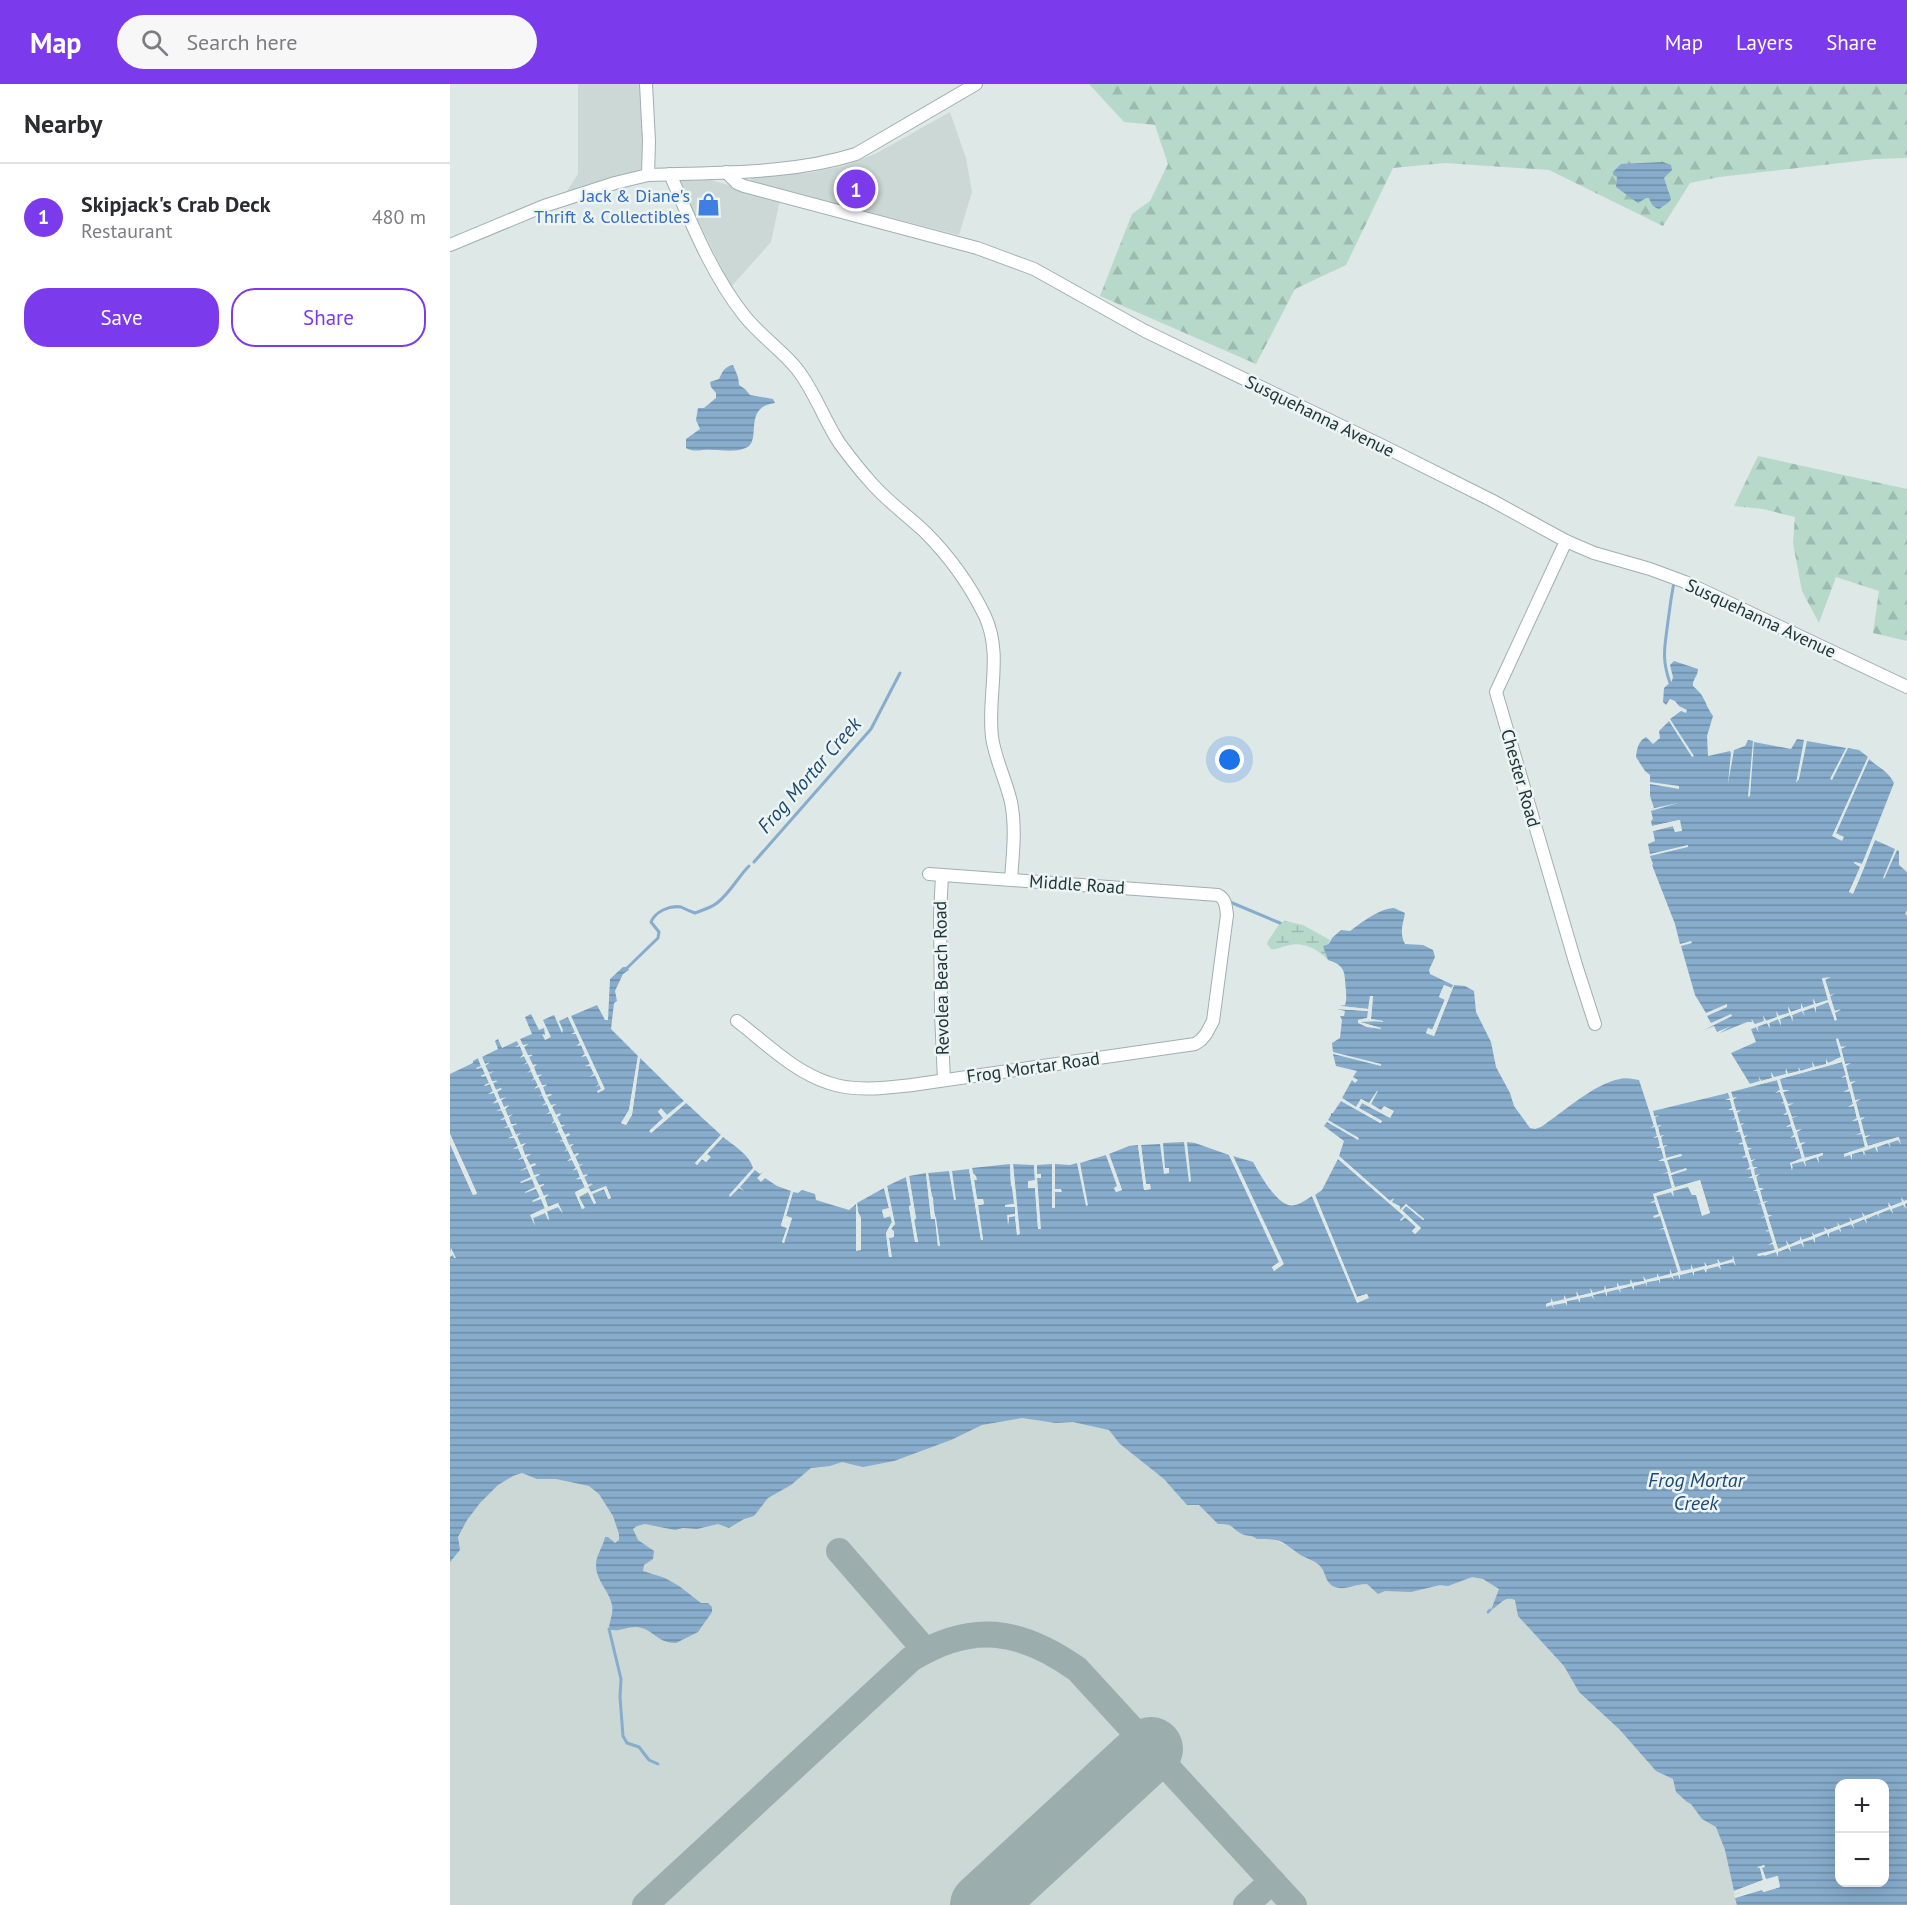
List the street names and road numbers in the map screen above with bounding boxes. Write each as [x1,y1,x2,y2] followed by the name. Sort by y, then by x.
[1242,370,1398,462] street label: Susquehanna Avenue
[1682,573,1840,663] street label: Susquehanna Avenue
[1496,726,1546,830] street label: Chester Road
[1028,869,1126,899] street label: Middle Road
[928,901,954,1055] street label: Revolea Beach Road
[965,1046,1101,1088] street label: Frog Mortar Road

